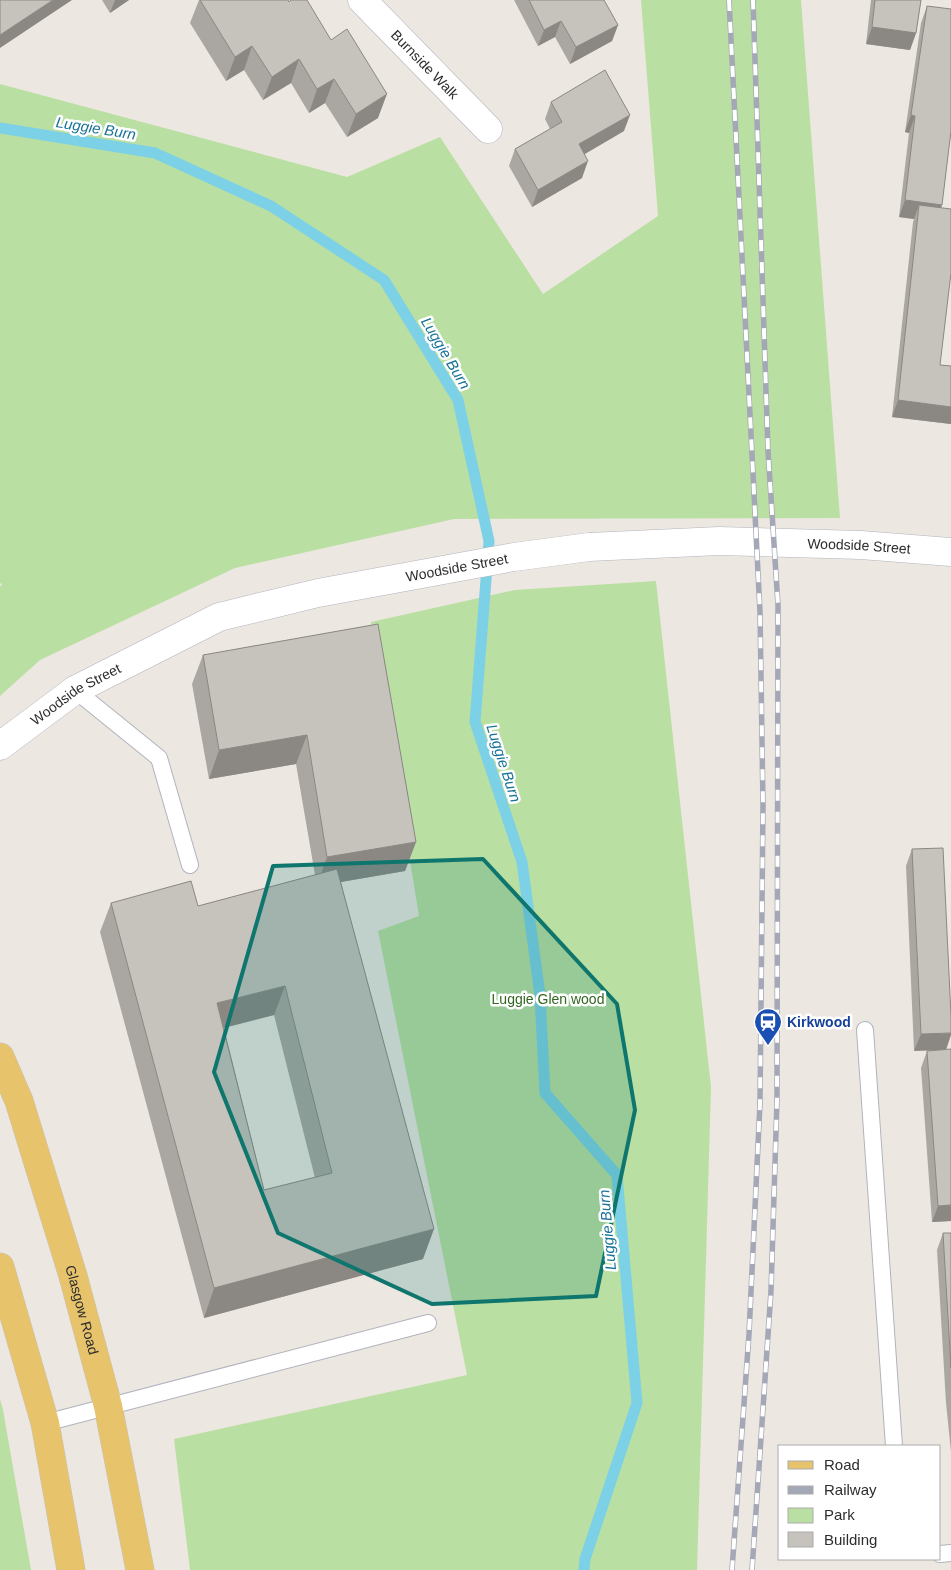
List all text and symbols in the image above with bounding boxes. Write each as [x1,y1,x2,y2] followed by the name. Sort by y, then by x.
[388,27,463,103] street label: Burnside Walk
[55,113,137,143] water label: Luggie Burn
[418,314,474,392] water label: Luggie Burn
[807,535,911,557] street label: Woodside Street
[404,550,509,585] street label: Woodside Street
[28,660,123,728] street label: Woodside Street
[483,722,525,804] water label: Luggie Burn
[492,991,604,1007] park label: Luggie Glen wood
[753,1007,783,1046] station icon: Kirkwood
[787,1014,851,1030] place label: Kirkwood
[595,1189,619,1271] water label: Luggie Burn
[62,1263,102,1356] street label: Glasgow Road
[778,1445,941,1560] legend
[824,1456,860,1473] text: Road
[824,1481,877,1498] text: Railway
[824,1506,855,1523] text: Park
[824,1531,877,1548] text: Building

